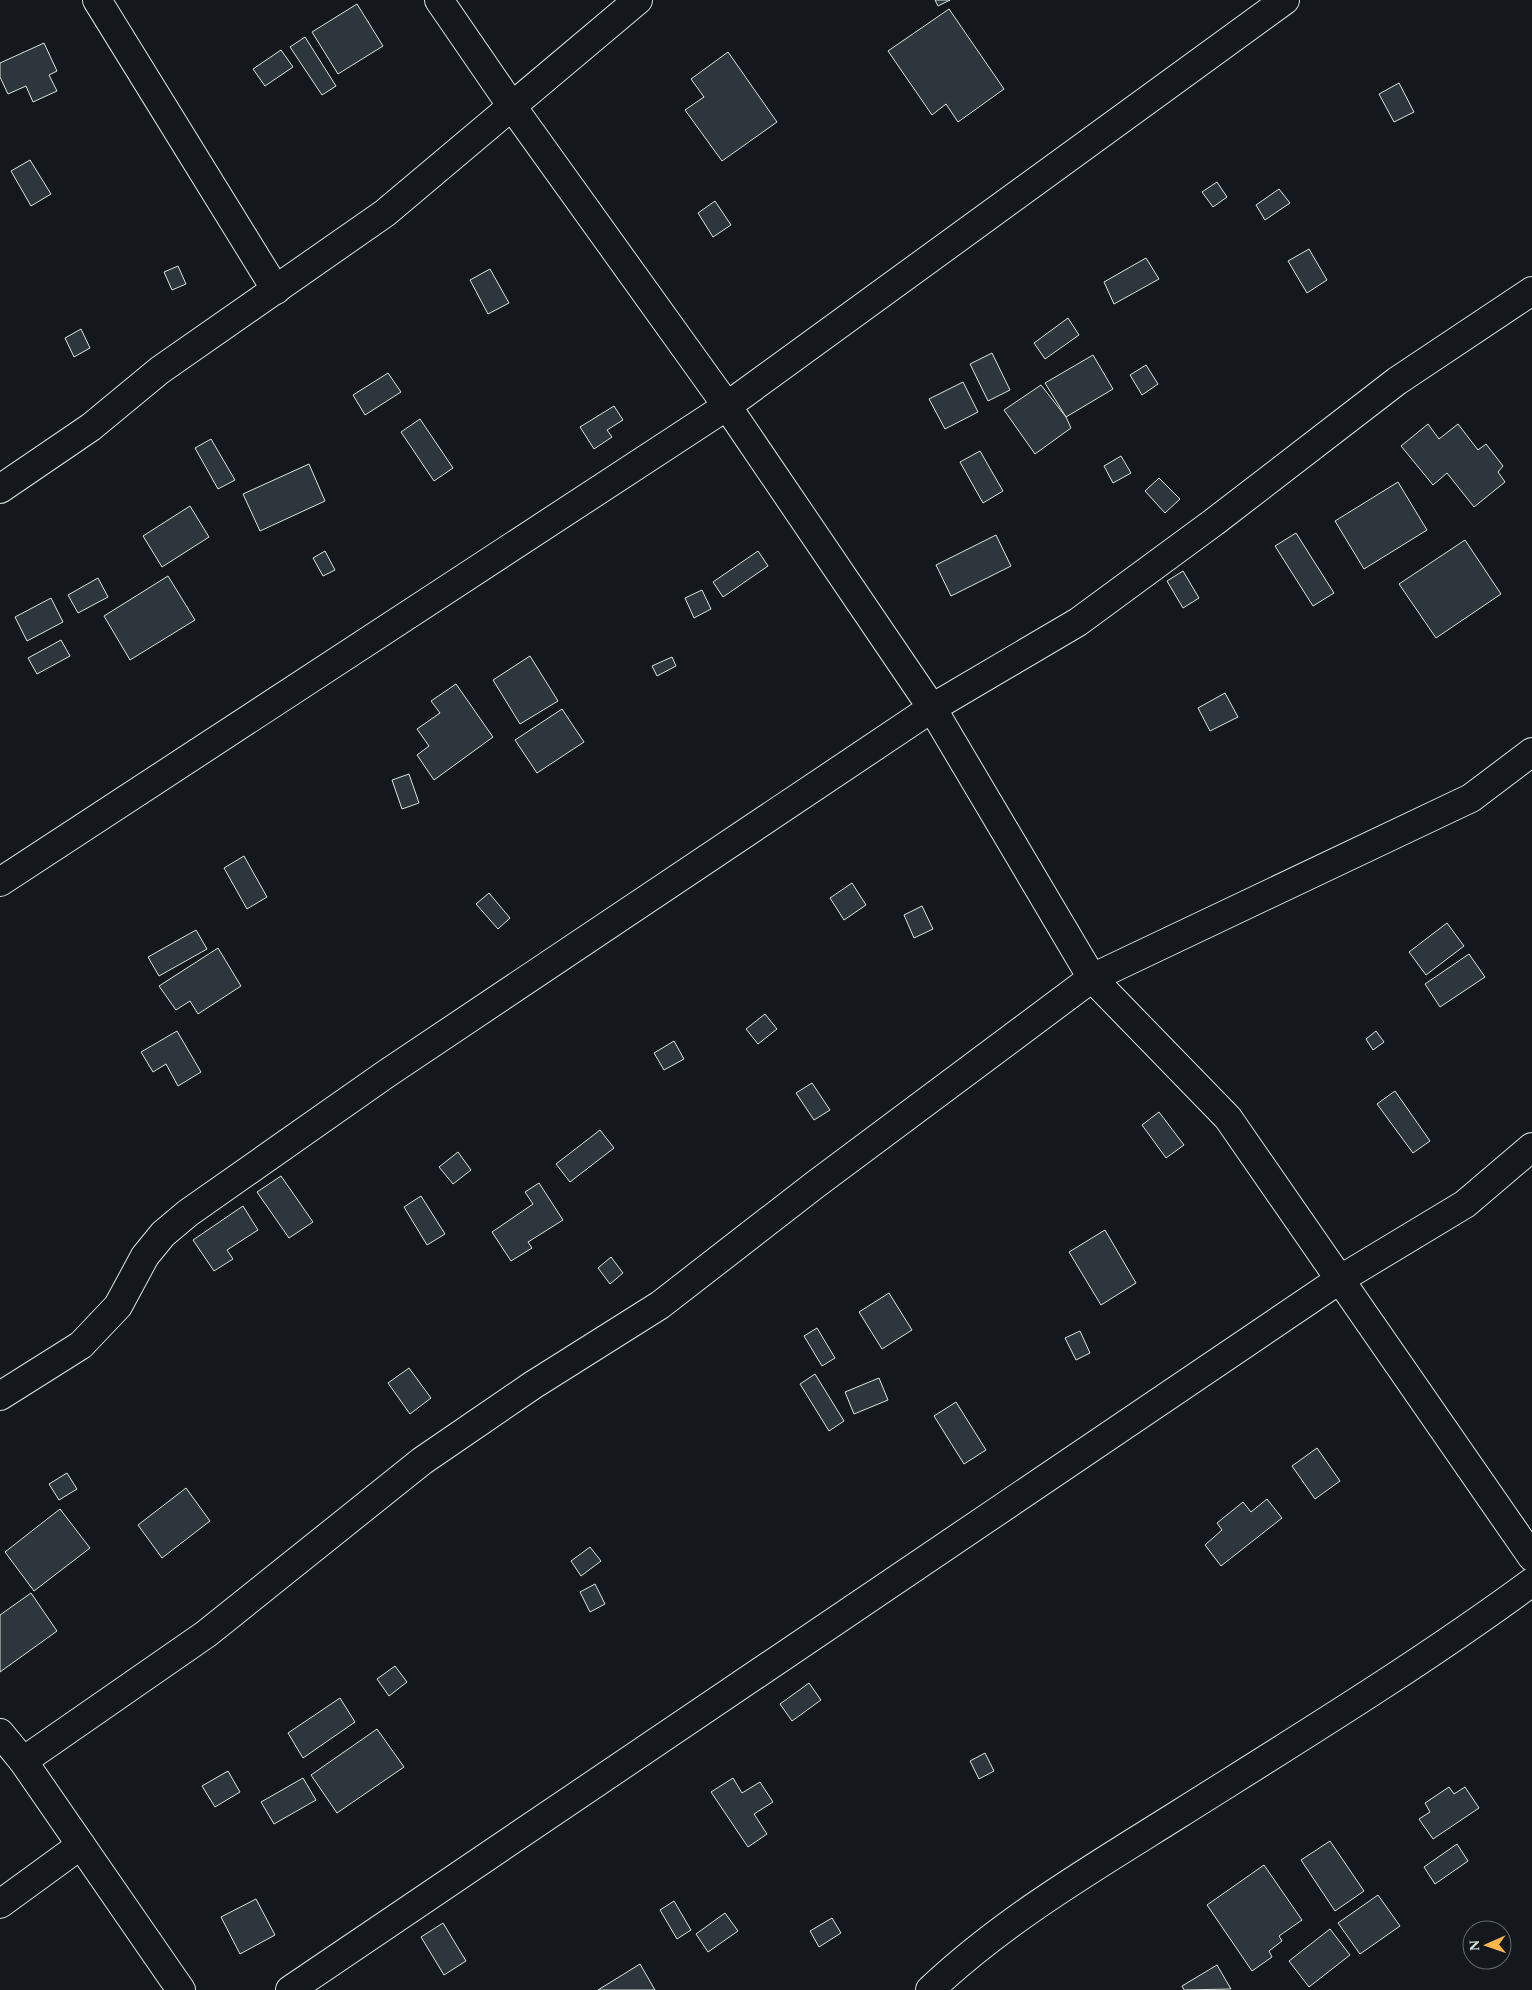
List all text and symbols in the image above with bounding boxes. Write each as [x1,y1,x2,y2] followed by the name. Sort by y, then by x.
[1462,1920,1512,1970] north arrow
[1464,1939,1485,1952] text: N

